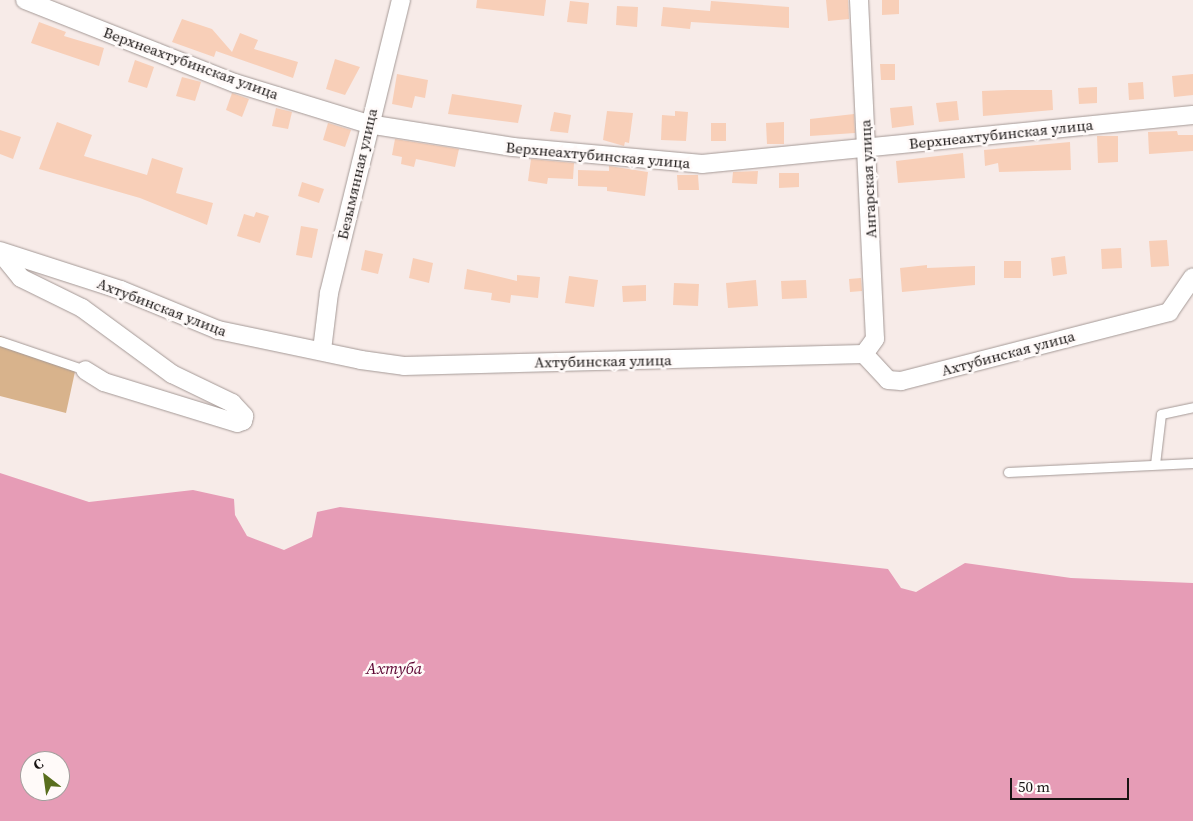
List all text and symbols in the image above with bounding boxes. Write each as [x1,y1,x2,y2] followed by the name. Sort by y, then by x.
[101,23,281,103] street label: Верхнеахтубинская улица
[333,107,381,241] street label: Безымянная улица
[908,115,1094,153] street label: Верхнеахтубинская улица
[856,119,880,239] street label: Ангарская улица
[505,138,691,172] street label: Верхнеахтубинская улица
[95,274,229,340] street label: Ахтубинская улица
[939,327,1077,379] street label: Ахтубинская улица
[534,351,672,371] street label: Ахтубинская улица
[366,658,422,678] water label: Ахтуба
[20,751,70,801] north arrow
[29,753,47,775] text: С
[1013,768,1132,800] scale bar
[1018,776,1050,797] text: 50 m

